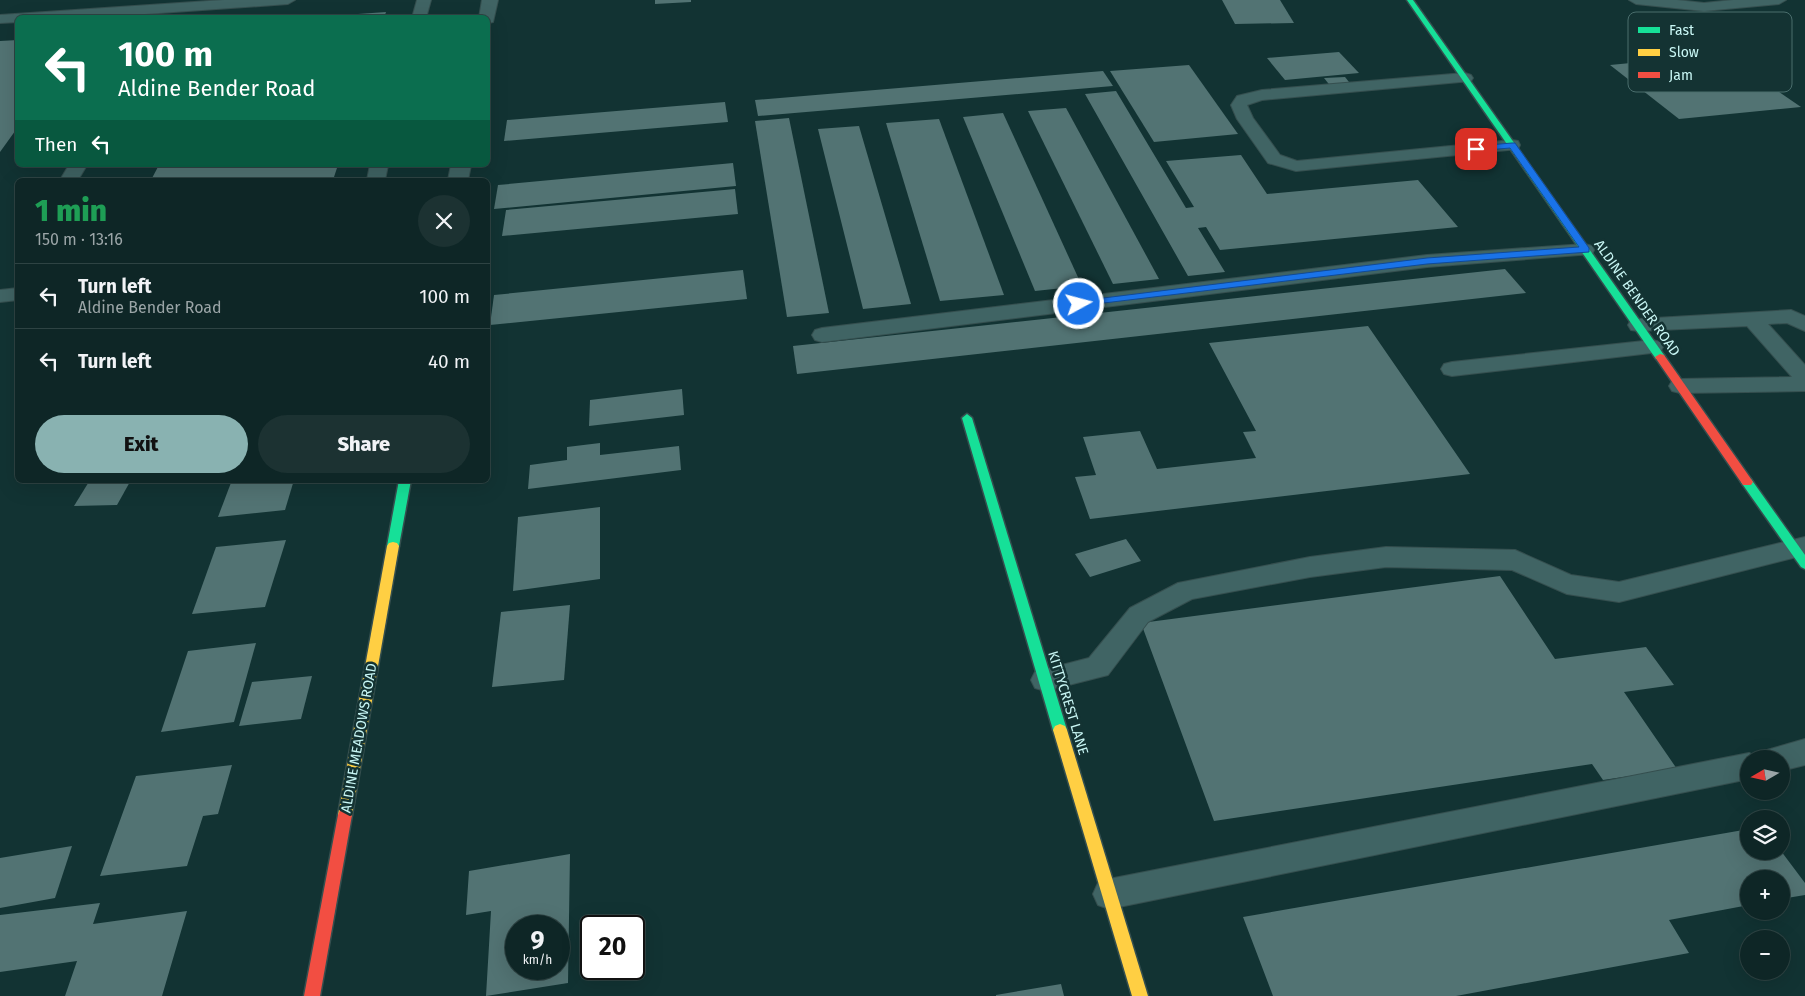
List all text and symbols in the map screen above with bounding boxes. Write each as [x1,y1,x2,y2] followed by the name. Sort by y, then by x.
[1628,12,1792,92] legend
[1669,22,1695,39] text: Fast
[118,33,213,75] text: 100 m
[35,35,100,100] icon: left
[1669,44,1699,61] text: Slow
[1669,67,1693,84] text: Jam
[118,75,315,102] text: Aldine Bender Road
[1455,128,1497,170] pin
[87,130,115,158] icon: left
[35,133,77,156] text: Then
[1462,135,1490,163] icon: arrive
[35,193,107,229] text: 1 min
[418,195,470,247] button: close
[35,230,123,249] text: 150 m · 13:16
[1590,237,1684,359] street label: ALDINE BENDER ROAD
[78,275,152,298] text: Turn left
[1052,277,1104,329] position arrow
[35,282,63,310] icon: left
[419,285,470,308] text: 100 m
[78,298,222,317] text: Aldine Bender Road
[35,347,63,375] icon: left
[78,350,152,373] text: Turn left
[428,350,470,373] text: 40 m
[35,415,248,473] button: Exit
[258,415,470,473] button: Share
[1044,649,1092,757] street label: KITTYCREST LANE
[337,662,381,814] street label: ALDINE MEADOWS ROAD
[1740,750,1790,800] north arrow
[1740,750,1790,980] map controls
[1740,810,1790,860] button: layers
[1740,870,1790,920] button: +
[580,915,645,980] speed limit sign: 20
[530,926,545,956] text: 9
[1740,930,1790,980] button: −
[523,953,552,967] text: km/h

